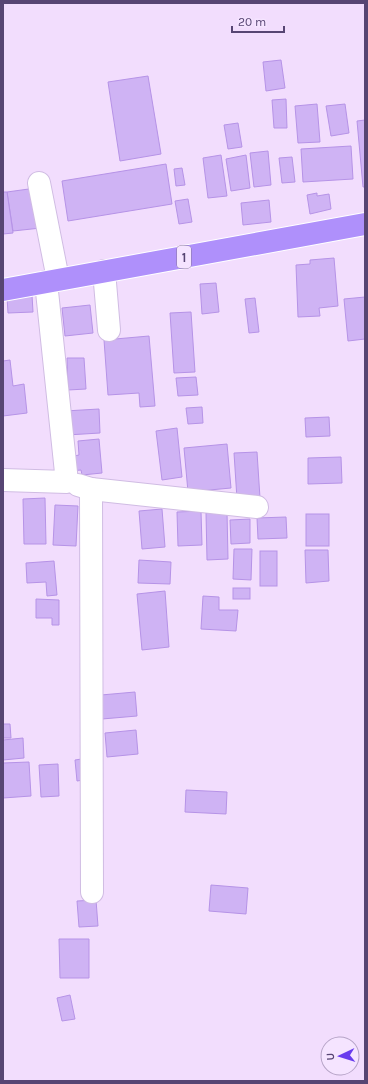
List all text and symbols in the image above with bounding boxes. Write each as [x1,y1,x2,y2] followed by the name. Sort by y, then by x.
[232,8,284,34] scale bar
[238,15,266,29] text: 20 m
[177,246,191,268] road number: 1
[320,1036,360,1076] north arrow
[324,1052,337,1061] text: U

